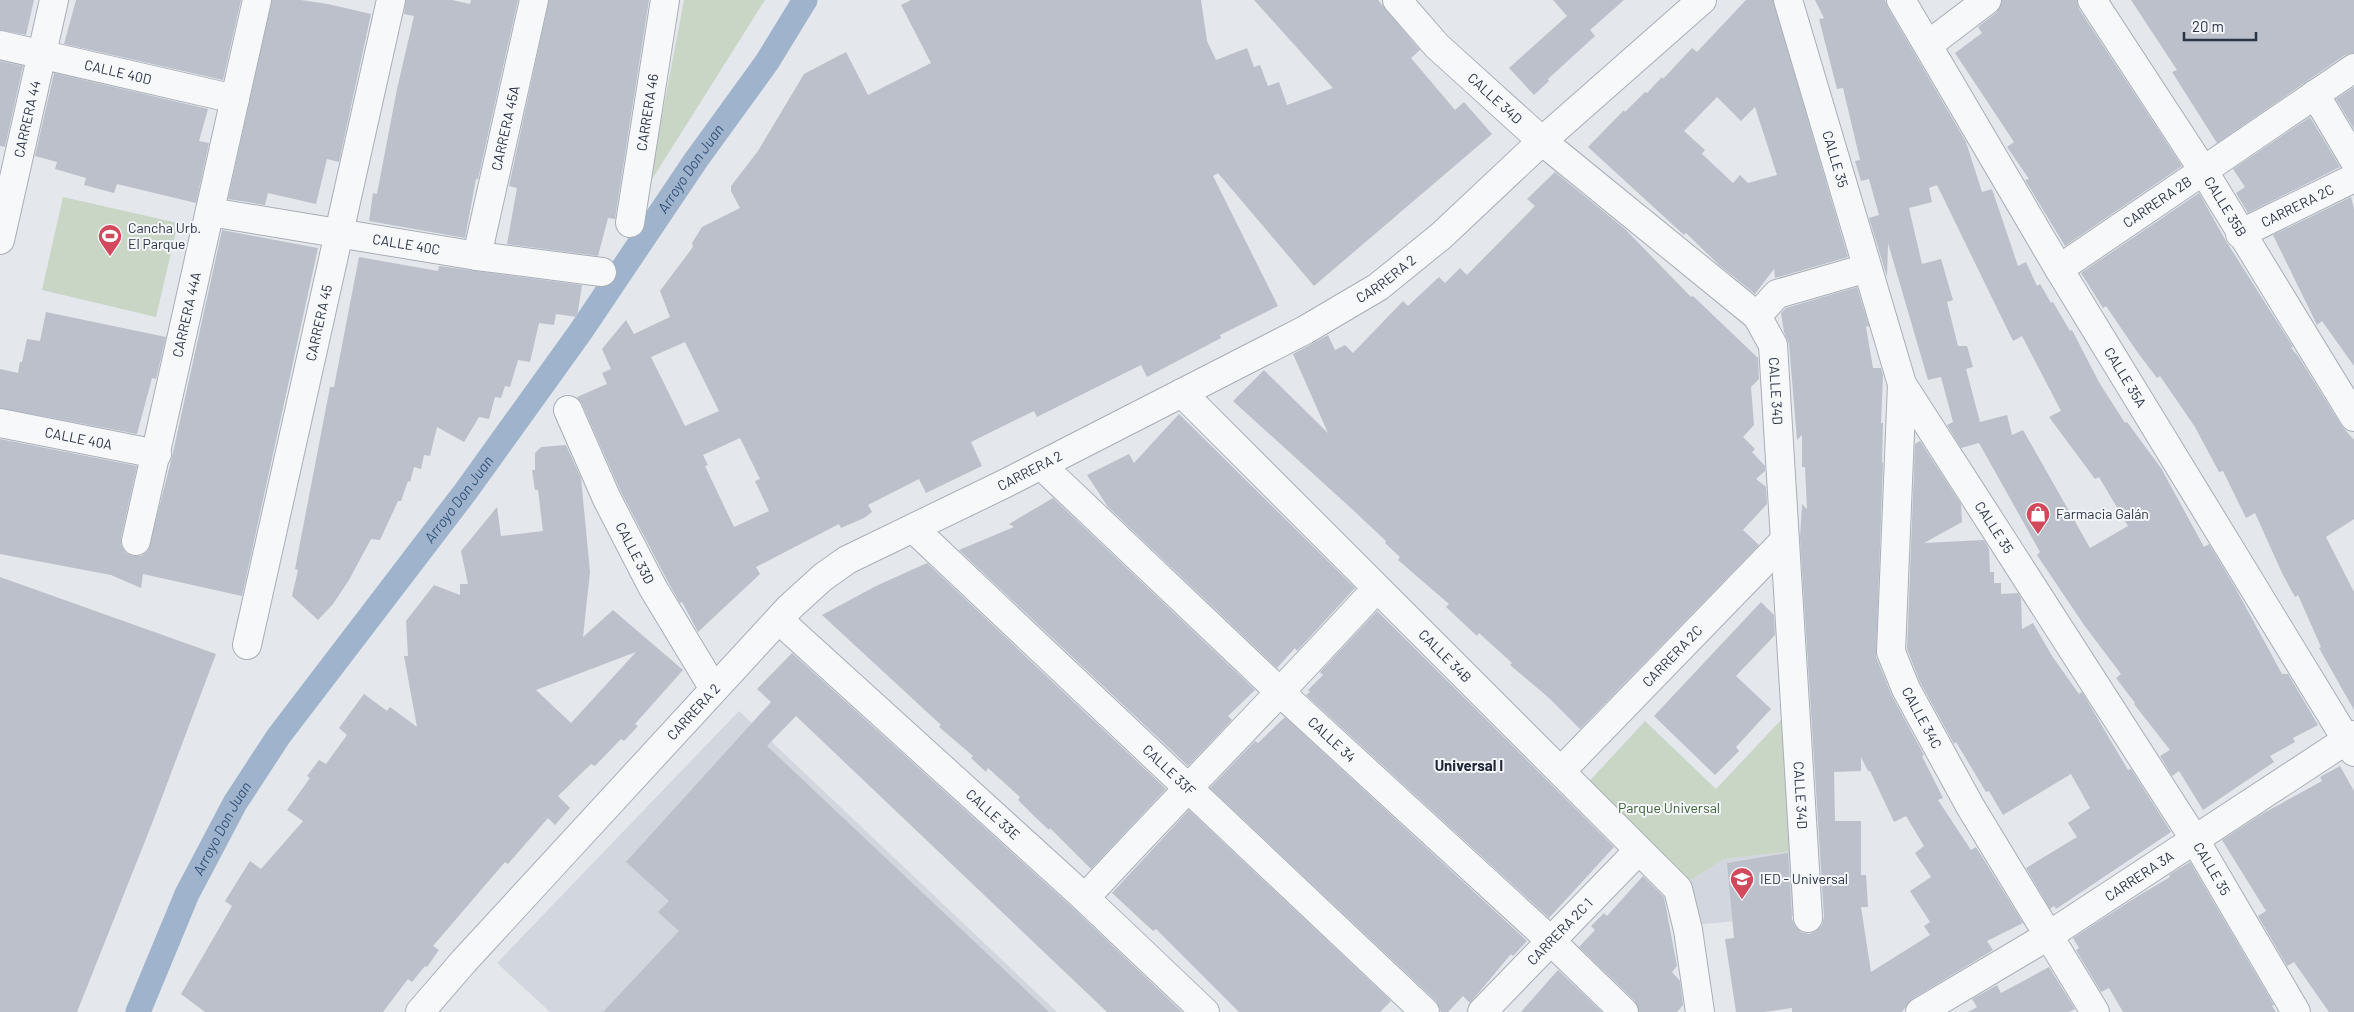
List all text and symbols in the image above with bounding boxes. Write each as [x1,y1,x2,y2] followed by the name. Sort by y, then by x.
[2184,10,2256,42] scale bar
[2192,17,2224,35] text: 20 m
[83,56,153,88] street label: CALLE 40D
[1464,69,1526,127] street label: CALLE 34D
[632,72,661,152] street label: CARRERA 46
[10,79,44,159] street label: CARRERA 44
[487,83,523,172] street label: CARRERA 45A
[653,120,727,216] water label: Arroyo Don Juan
[1819,128,1852,190] street label: CALLE 35
[2119,172,2195,231] street label: CARRERA 2B
[2201,173,2251,240] street label: CALLE 35B
[2258,180,2336,230] street label: CARRERA 2C
[128,219,201,252] place label: Cancha Urb. El Parque
[97,223,123,257] sports icon: Cancha Urb. El Parque
[371,230,442,258] street label: CALLE 40C
[1353,251,1419,306] street label: CARRERA 2
[168,270,204,359] street label: CARRERA 44A
[302,283,335,363] street label: CARRERA 45
[2101,344,2151,411] street label: CALLE 35A
[1766,357,1787,425] street label: CALLE 34D
[43,423,114,453] street label: CALLE 40A
[994,447,1065,494] street label: CARRERA 2
[420,452,497,546] water label: Arroyo Don Juan
[1972,498,2018,556] street label: CALLE 35
[2025,501,2051,535] shop icon: Farmacia Galán
[2056,505,2149,522] place label: Farmacia Galán
[612,519,658,587] street label: CALLE 33D
[1638,621,1706,690] street label: CARRERA 2C
[1415,626,1475,686] street label: CALLE 34B
[663,680,723,743] street label: CARRERA 2
[1899,684,1946,751] street label: CALLE 34C
[1305,713,1360,766] street label: CALLE 34
[1139,741,1199,799] street label: CALLE 33F
[1435,756,1503,774] district label: Universal I
[1790,761,1812,830] street label: CALLE 34D
[189,778,255,878] water label: Arroyo Don Juan
[963,785,1024,843] street label: CALLE 33E
[1618,799,1720,816] park label: Parque Universal
[2190,839,2235,898] street label: CALLE 35
[2101,847,2177,904] street label: CARRERA 3A
[1729,866,1755,900] school or university icon: IED - Universal
[1760,870,1848,887] place label: IED - Universal
[1523,894,1596,968] street label: CARRERA 2C 1

